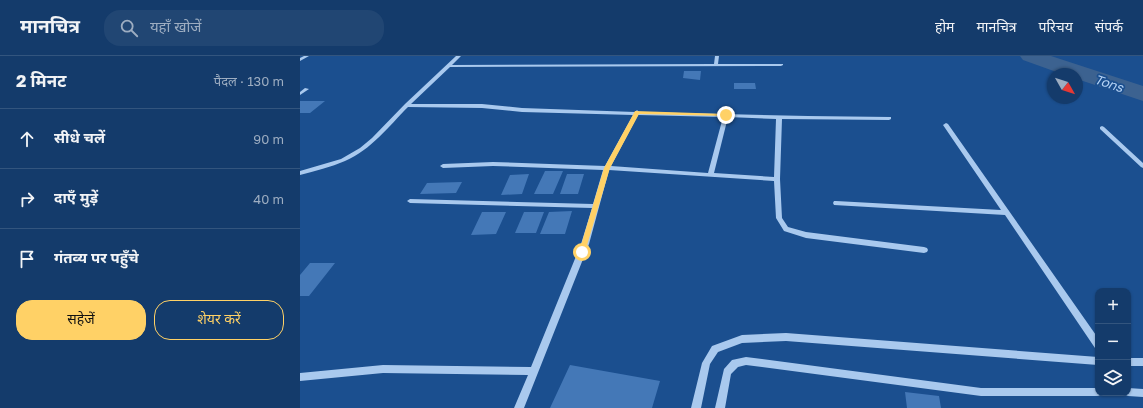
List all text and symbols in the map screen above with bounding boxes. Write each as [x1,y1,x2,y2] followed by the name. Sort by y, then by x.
[104,10,384,46] search box
[20,14,80,37] text: मानचित्र
[118,17,140,39] icon: search
[150,17,201,35] text: यहाँ खोजें
[935,18,954,35] text: होम
[976,18,1017,35] text: मानचित्र
[1039,18,1073,35] text: परिचय
[1095,18,1123,35] text: संपर्क
[1047,68,1083,104] north arrow
[16,70,66,91] text: 2 मिनट
[1092,71,1127,96] water label: Tons
[214,73,284,89] text: पैदल · 130 m
[717,106,735,124] route end
[16,128,38,150] icon: ahead
[54,128,105,146] text: सीधे चलें
[253,131,284,147] text: 90 m
[16,188,38,210] icon: right
[54,188,98,206] text: दाएँ मुड़ें
[253,191,284,207] text: 40 m
[573,243,591,261] route start
[16,248,38,270] icon: arrive
[54,248,139,266] text: गंतव्य पर पहुँचे
[1095,288,1131,396] map controls
[1095,288,1131,324] button: +
[16,300,146,340] button: सहेजें
[154,300,284,340] button: शेयर करें
[1095,324,1131,360] button: −
[1095,360,1131,396] button: layers

